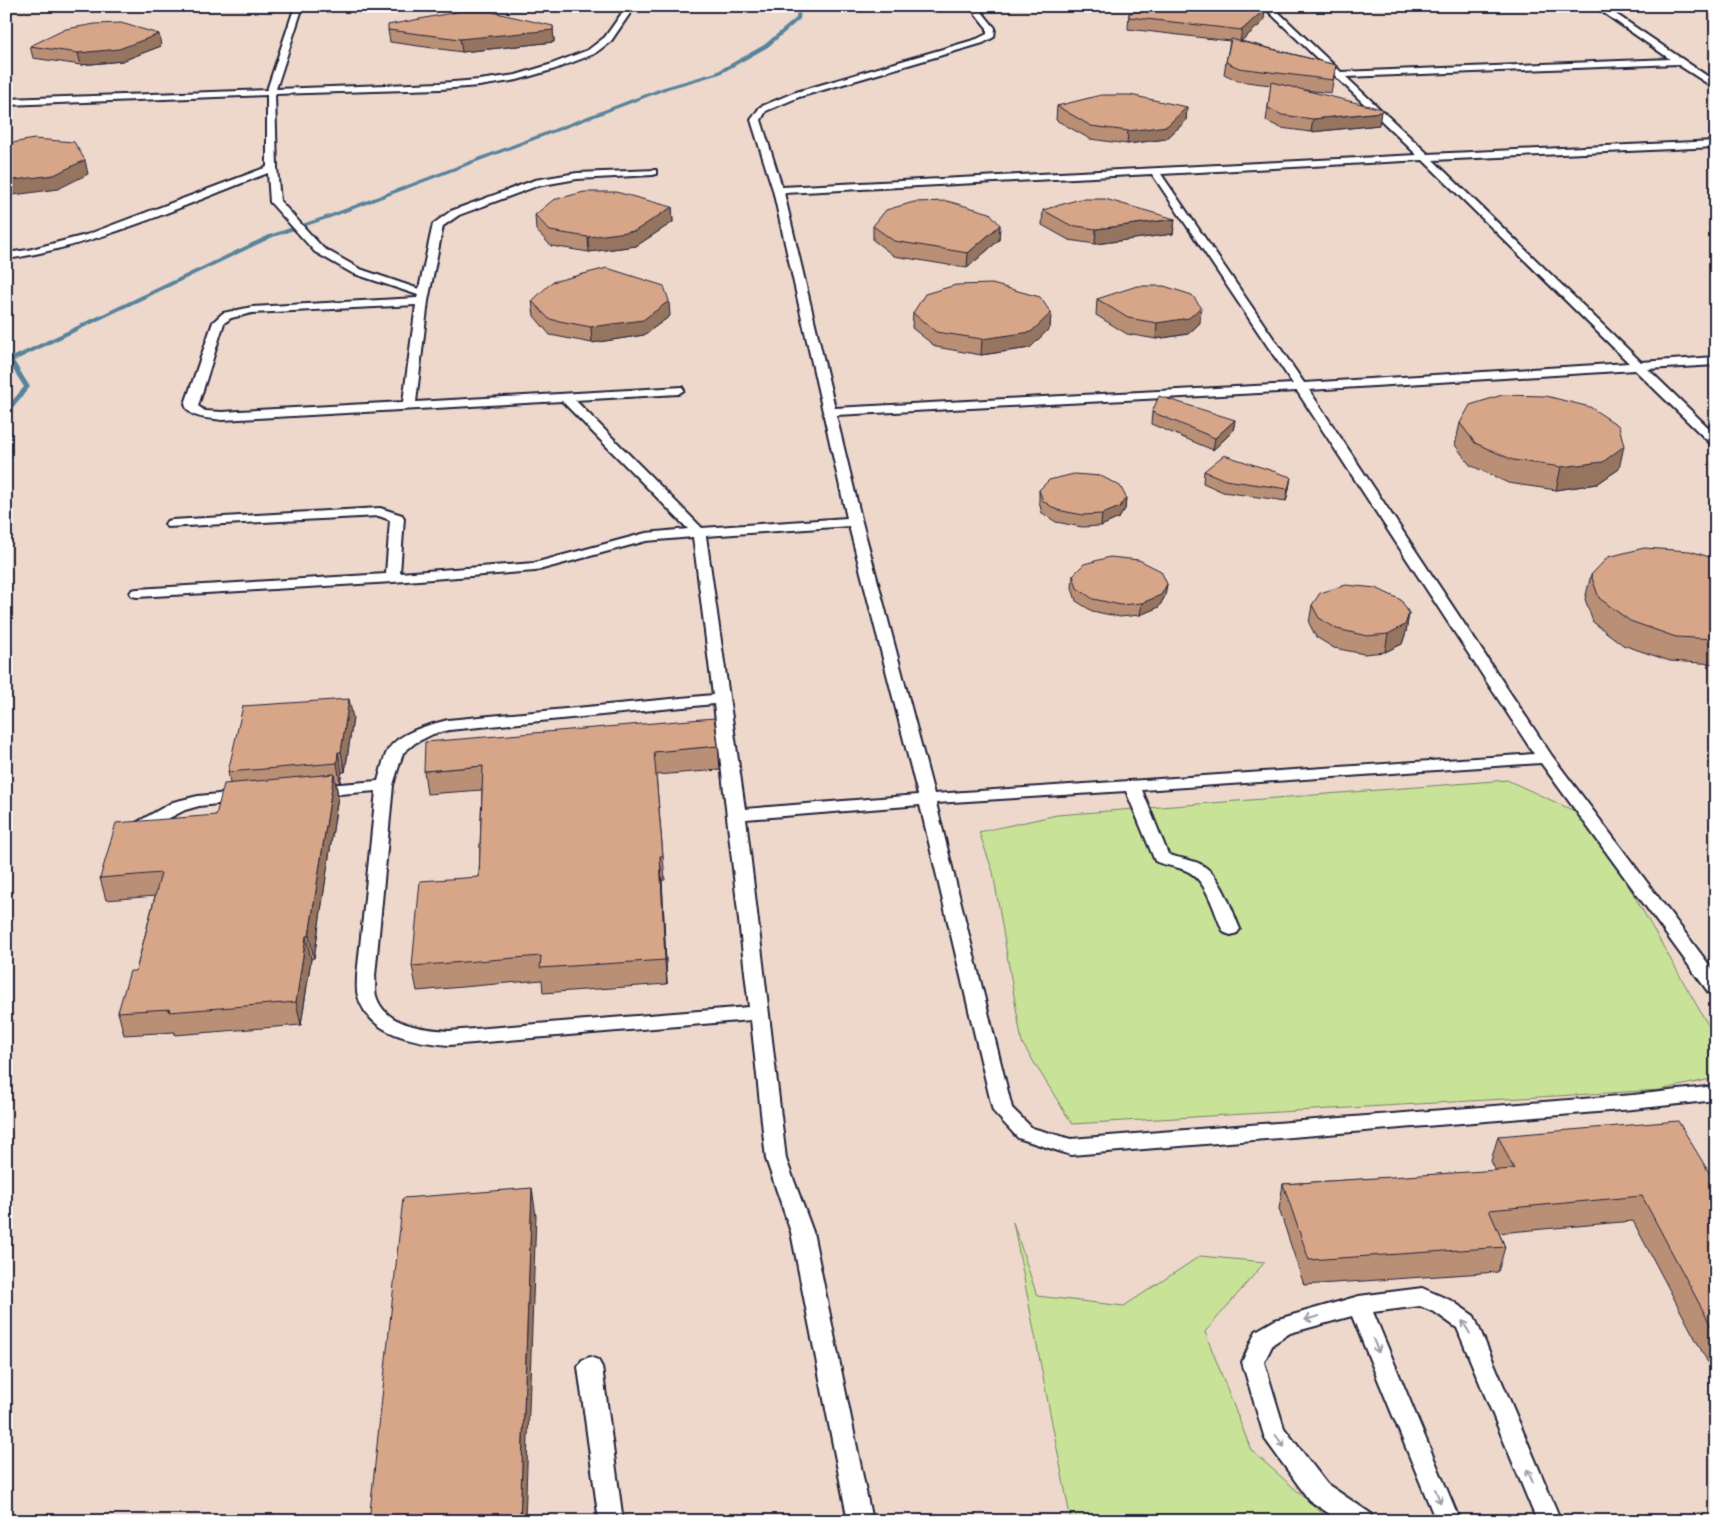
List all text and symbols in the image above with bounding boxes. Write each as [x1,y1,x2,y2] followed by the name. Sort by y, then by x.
[1304,1314,1320,1323] one-way arrow
[1461,1320,1472,1334] one-way arrow
[1371,1338,1381,1353] one-way arrow
[1274,1434,1285,1447] one-way arrow
[1525,1469,1535,1484] one-way arrow
[1434,1488,1443,1503] one-way arrow

